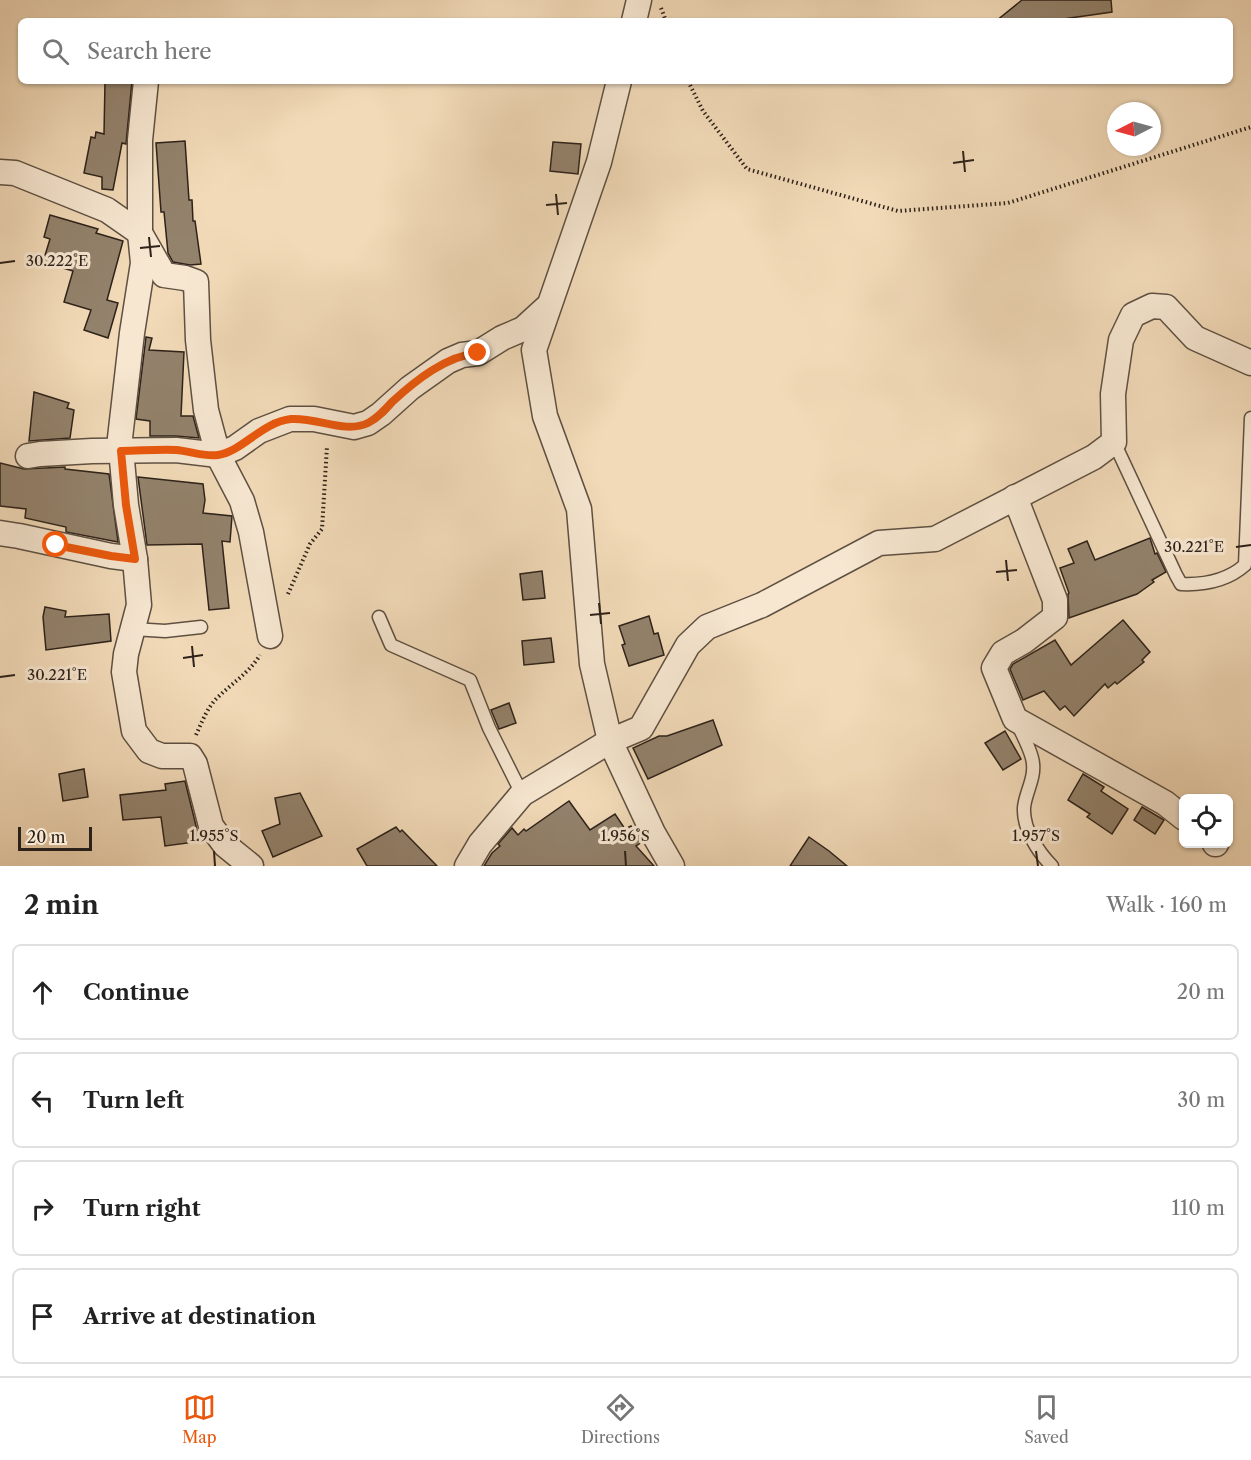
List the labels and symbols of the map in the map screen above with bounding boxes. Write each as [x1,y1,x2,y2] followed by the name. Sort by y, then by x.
[1107,102,1161,156] north arrow
[26,251,88,270] text: 30.222°E
[464,339,490,365] route end
[42,531,68,557] route start
[1164,537,1224,556] text: 30.221°E
[27,665,87,684] text: 30.221°E
[18,824,92,852] scale bar
[190,826,238,845] text: 1.955°S
[600,826,650,845] text: 1.956°S
[1012,826,1060,845] text: 1.957°S

